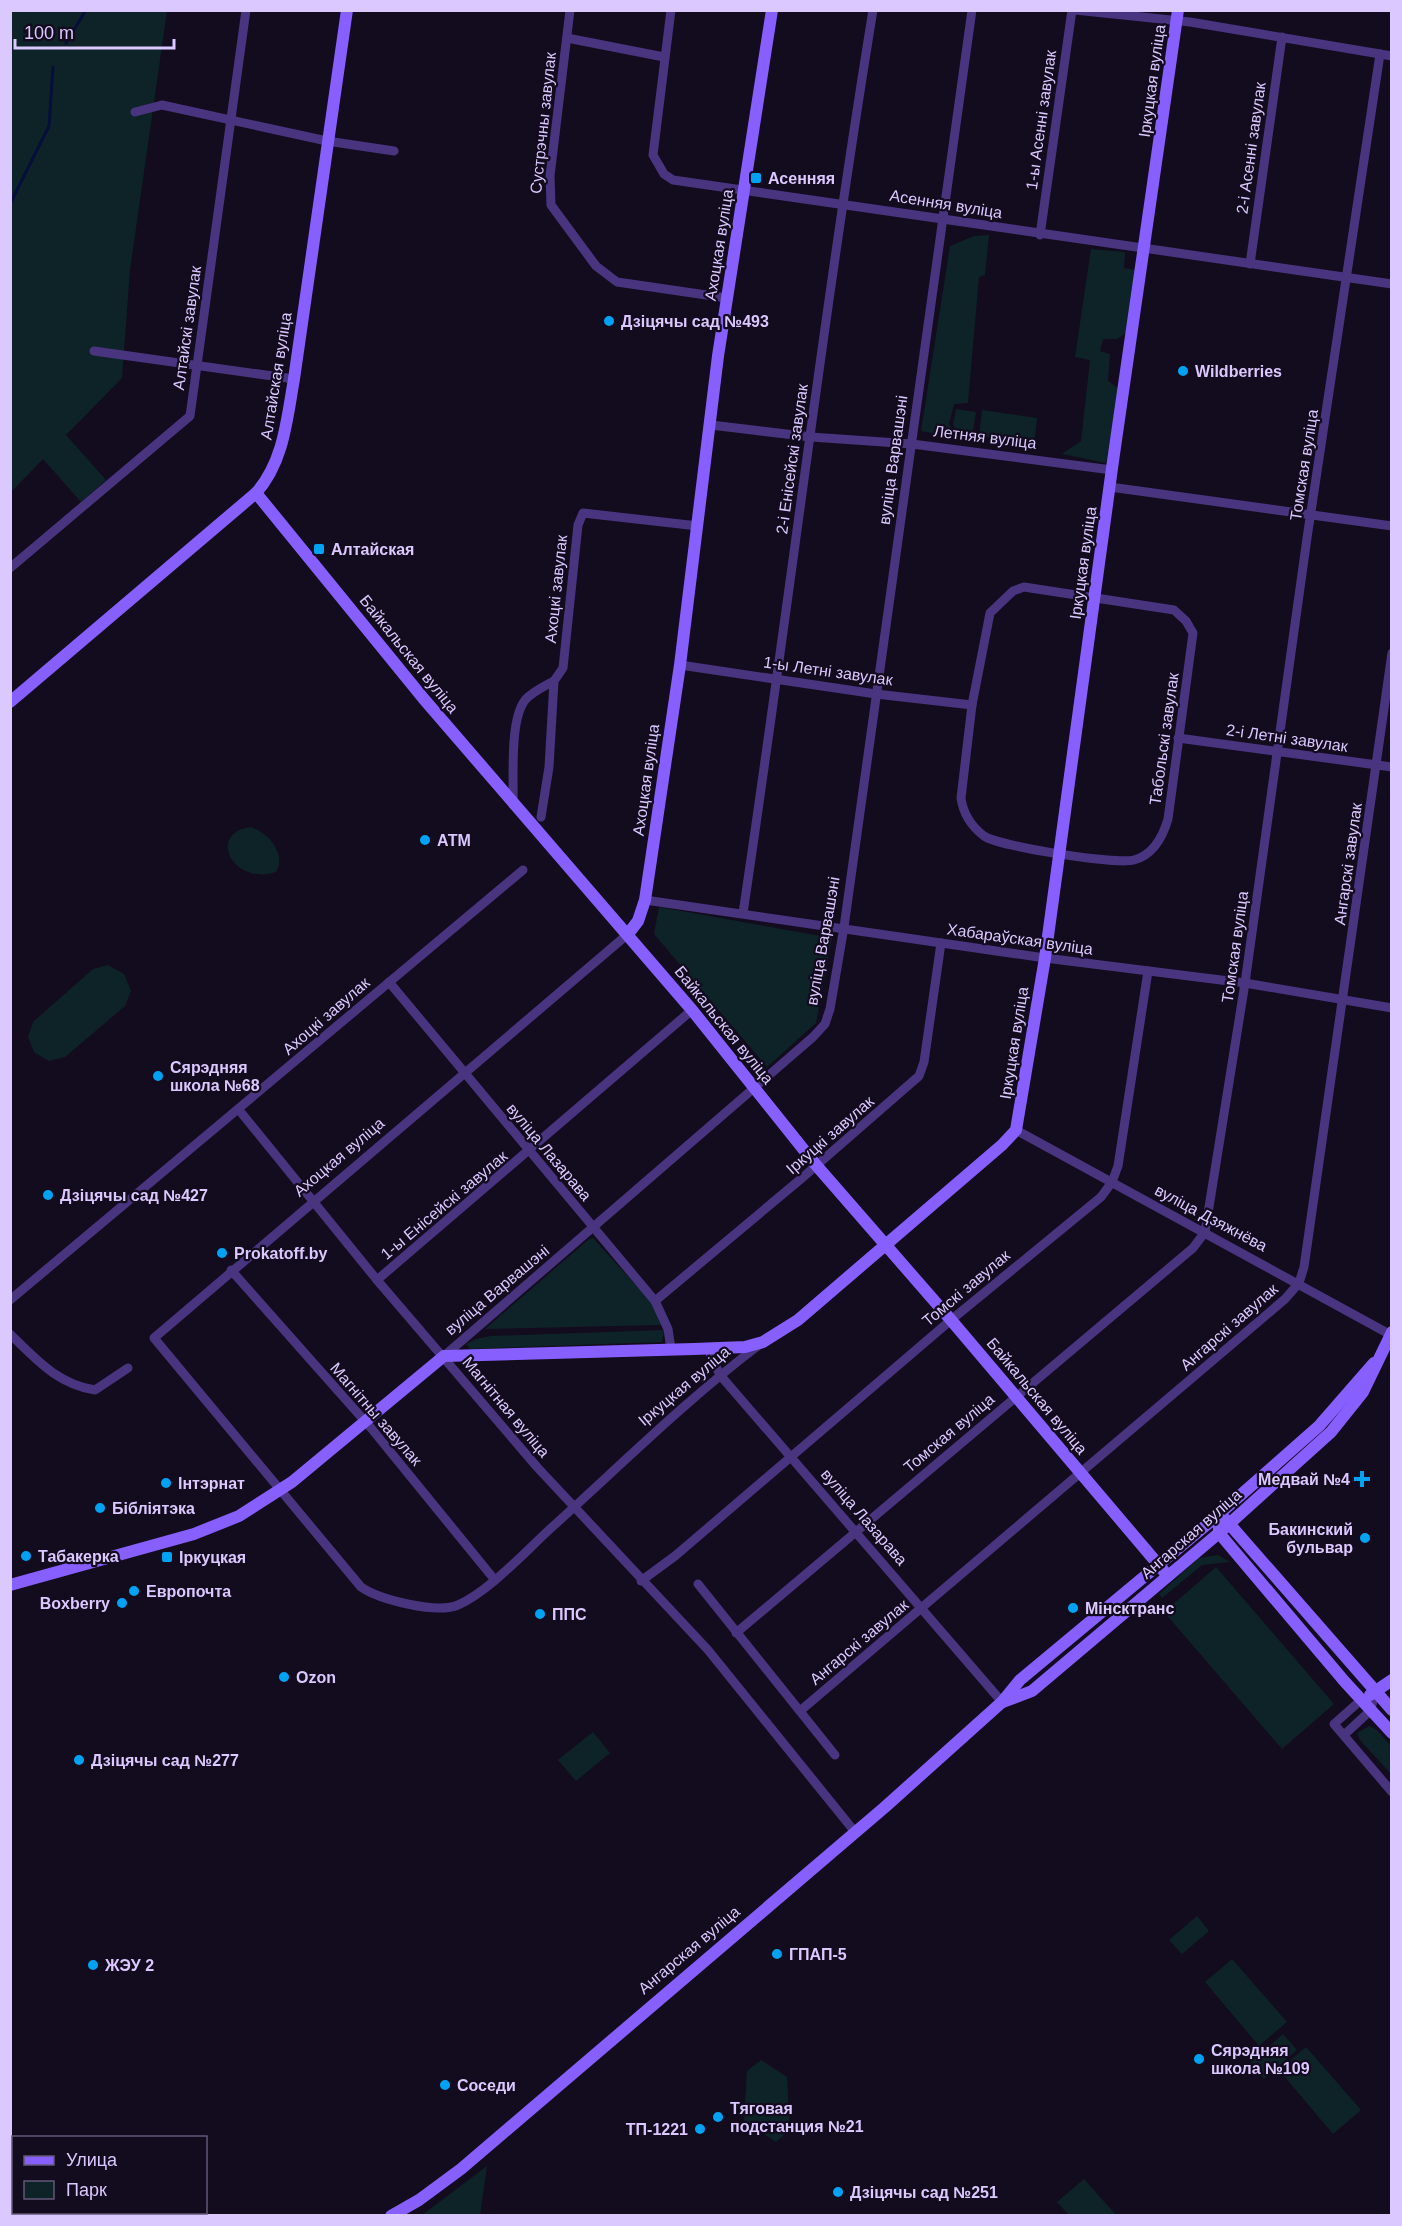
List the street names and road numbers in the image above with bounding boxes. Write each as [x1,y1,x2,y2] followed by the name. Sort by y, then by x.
[1136,23,1168,139] street label: Іркуцкая вуліца
[1023,48,1059,191] street label: 1-ы Асенні завулак
[527,50,559,195] street label: Сустрэчны завулак
[1233,80,1269,215] street label: 2-і Асенні завулак
[888,187,1004,221] street label: Асенняя вуліца
[702,188,736,302] street label: Ахоцкая вуліца
[170,264,204,391] street label: Алтайскі завулак
[258,311,295,441] street label: Алтайская вуліца
[773,382,811,535] street label: 2-і Енісейскі завулак
[876,394,910,526] street label: вуліца Варвашэні
[1287,408,1321,522] street label: Томская вуліца
[933,422,1038,452] street label: Летняя вуліца
[1067,505,1099,621] street label: Іркуцкая вуліца
[542,533,570,644] street label: Ахоцкі завулак
[356,592,462,716] street label: Байкальская вуліца
[762,654,895,689] street label: 1-ы Летні завулак
[1146,671,1182,806] street label: Табольскі завулак
[1225,721,1350,755] street label: 2-і Летні завулак
[630,723,662,837] street label: Ахоцкая вуліца
[1331,801,1365,926] street label: Ангарскі завулак
[803,875,843,1007] street label: вуліца Варвашэні
[1219,890,1251,1004] street label: Томская вуліца
[946,920,1094,958] street label: Хабараўская вуліца
[671,963,777,1087] street label: Байкальская вуліца
[279,973,373,1058] street label: Ахоцкі завулак
[997,985,1031,1101] street label: Іркуцкая вуліца
[783,1092,878,1177] street label: Іркуцкі завулак
[503,1100,595,1204] street label: вуліца Лазарава
[290,1114,388,1200] street label: Ахоцкая вуліца
[378,1147,511,1263] street label: 1-ы Енісейскі завулак
[1152,1181,1270,1255] street label: вуліца Дзяжнёва
[442,1242,552,1338] street label: вуліца Варвашэні
[919,1246,1014,1329] street label: Томскі завулак
[1177,1280,1282,1374] street label: Ангарскі завулак
[983,1334,1091,1458] street label: Байкальская вуліца
[635,1343,733,1429] street label: Іркуцкая вуліца
[459,1353,553,1461] street label: Магнітная вуліца
[327,1359,426,1469] street label: Магнітны завулак
[900,1390,998,1476] street label: Томская вуліца
[818,1466,910,1569] street label: вуліца Лазарава
[1138,1486,1245,1582] street label: Ангарская вуліца
[806,1595,912,1688] street label: Ангарскі завулак
[635,1903,743,1997] street label: Ангарская вуліца

